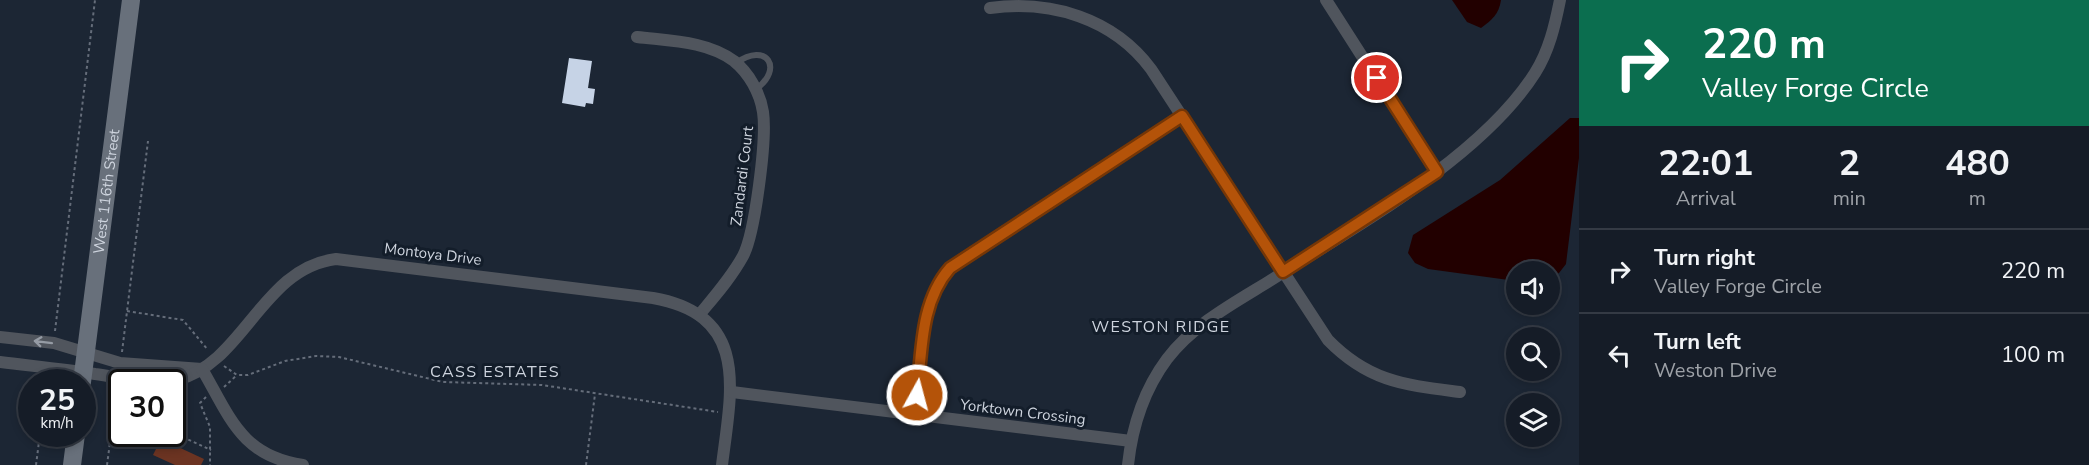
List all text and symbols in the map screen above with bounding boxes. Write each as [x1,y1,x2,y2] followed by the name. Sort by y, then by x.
[1702,16,1826,73] text: 220 m
[1603,24,1681,102] icon: right
[1351,52,1402,103] pin
[1360,61,1393,94] icon: arrive
[1702,70,1929,107] text: Valley Forge Circle
[726,124,758,227] street label: Zandardi Court
[89,127,124,255] street label: West 116th Street
[1658,139,1754,188] text: 22:01
[1838,139,1860,188] text: 2
[1945,139,2010,188] text: 480
[1676,185,1736,212] text: Arrival
[1833,185,1866,212] text: min
[1969,185,1986,212] text: m
[383,238,483,270] street label: Montoya Drive
[1654,243,1755,273] text: Turn right
[1603,255,1636,288] icon: right
[2001,256,2065,286] text: 220 m
[1506,261,1560,447] map controls
[1506,261,1560,315] button: sound
[1654,273,1822,300] text: Valley Forge Circle
[1091,316,1231,338] district label: WESTON RIDGE
[1506,327,1560,381] button: search
[1654,327,1741,357] text: Turn left
[34,336,54,347] one-way arrow
[1603,339,1636,372] icon: left
[2001,340,2065,370] text: 100 m
[1654,357,1777,384] text: Weston Drive
[430,361,560,383] district label: CASS ESTATES
[885,363,949,427] position arrow
[108,369,186,447] speed limit sign: 30
[39,380,75,421] text: 25
[1506,393,1560,447] button: layers
[958,394,1087,430] street label: Yorktown Crossing
[40,413,74,433] text: km/h

